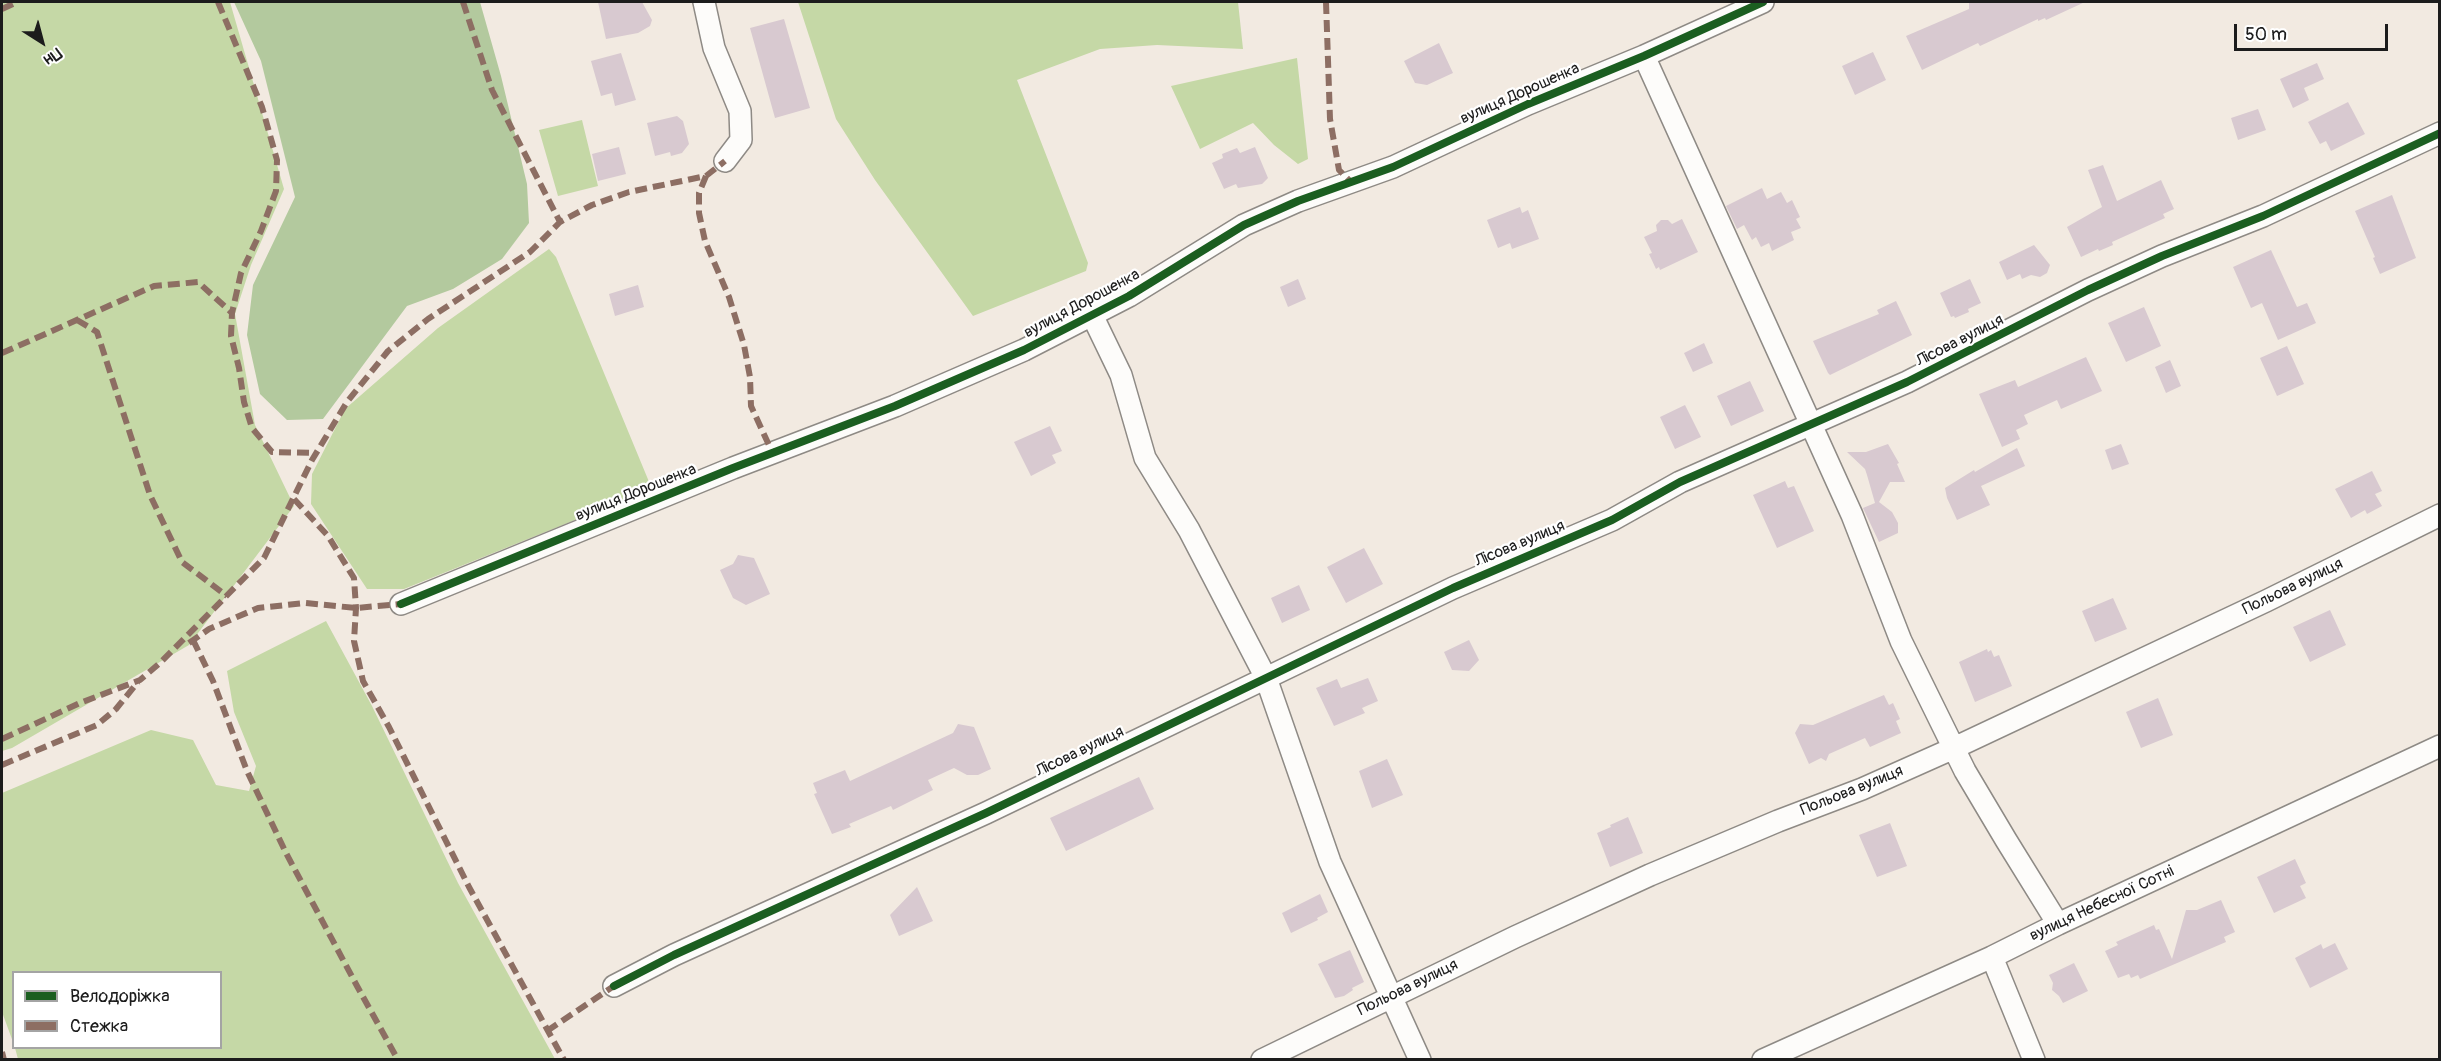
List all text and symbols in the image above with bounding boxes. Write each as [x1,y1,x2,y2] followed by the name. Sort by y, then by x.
[12,12,72,72] north arrow
[2237,12,2392,50] scale bar
[2245,23,2287,46] text: 50 m
[40,43,66,70] text: Пн
[1457,59,1583,129] street label: вулиця Дорошенка
[1021,265,1143,343] street label: вулиця Дорошенка
[1913,311,2007,371] street label: Лісова вулиця
[573,460,699,526] street label: вулиця Дорошенка
[1472,516,1568,572] street label: Лісова вулиця
[2240,554,2346,620] street label: Польова вулиця
[1033,722,1127,782] street label: Лісова вулиця
[1798,762,1906,820] street label: Польова вулиця
[2027,862,2177,946] street label: вулиця Небесної Сотні
[1355,955,1461,1021] street label: Польова вулиця
[12,971,222,1049] legend
[70,985,170,1008] text: Велодоріжка
[70,1015,128,1038] text: Стежка

